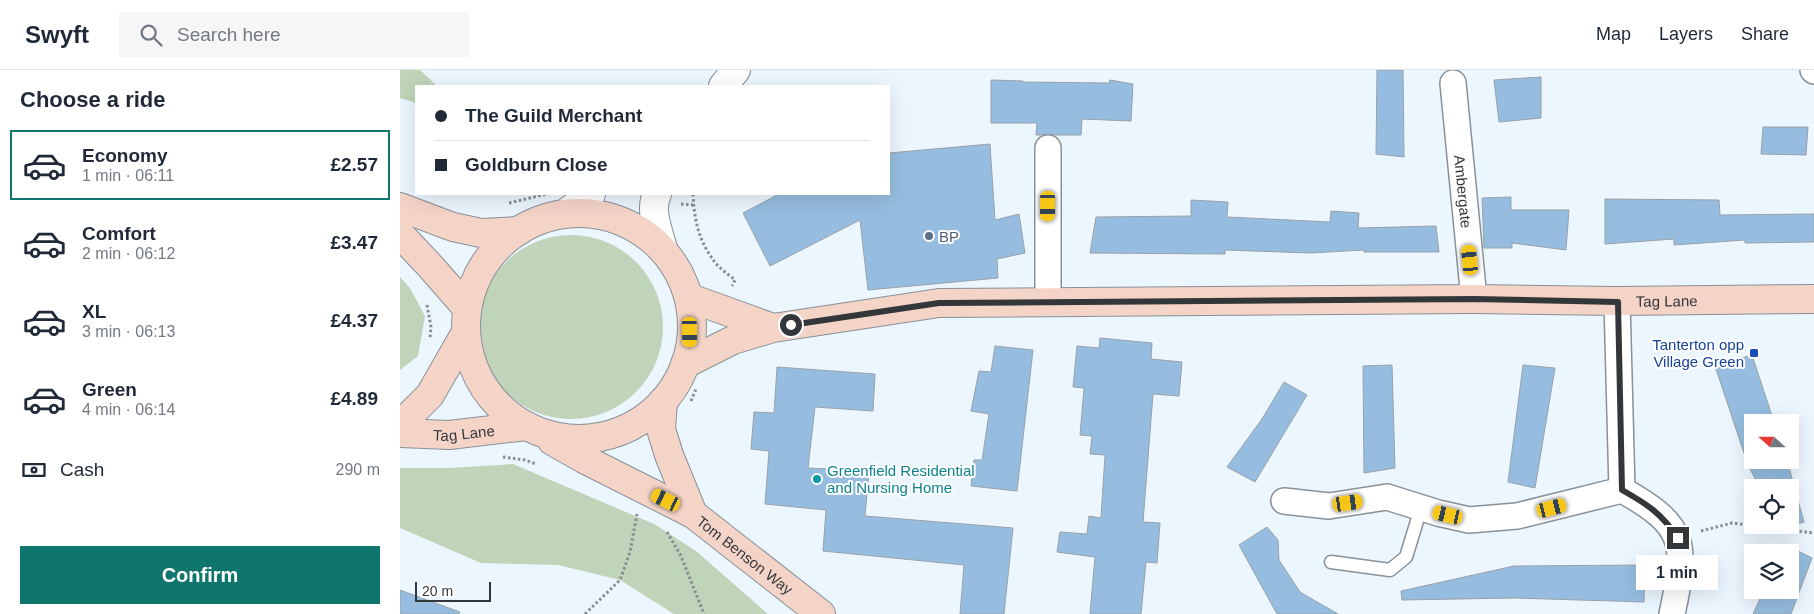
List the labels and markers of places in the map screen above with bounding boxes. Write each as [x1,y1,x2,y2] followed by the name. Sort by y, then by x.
[939,228,959,245] place label: BP
[923,230,935,242] marker: BP
[1652,336,1744,370] place label: Tanterton opp Village Green
[1748,347,1760,359] marker: Tanterton opp Village Green
[827,462,975,496] place label: Greenfield Residential and Nursing Home
[811,473,823,485] marker: Greenfield Residential and Nursing Home

